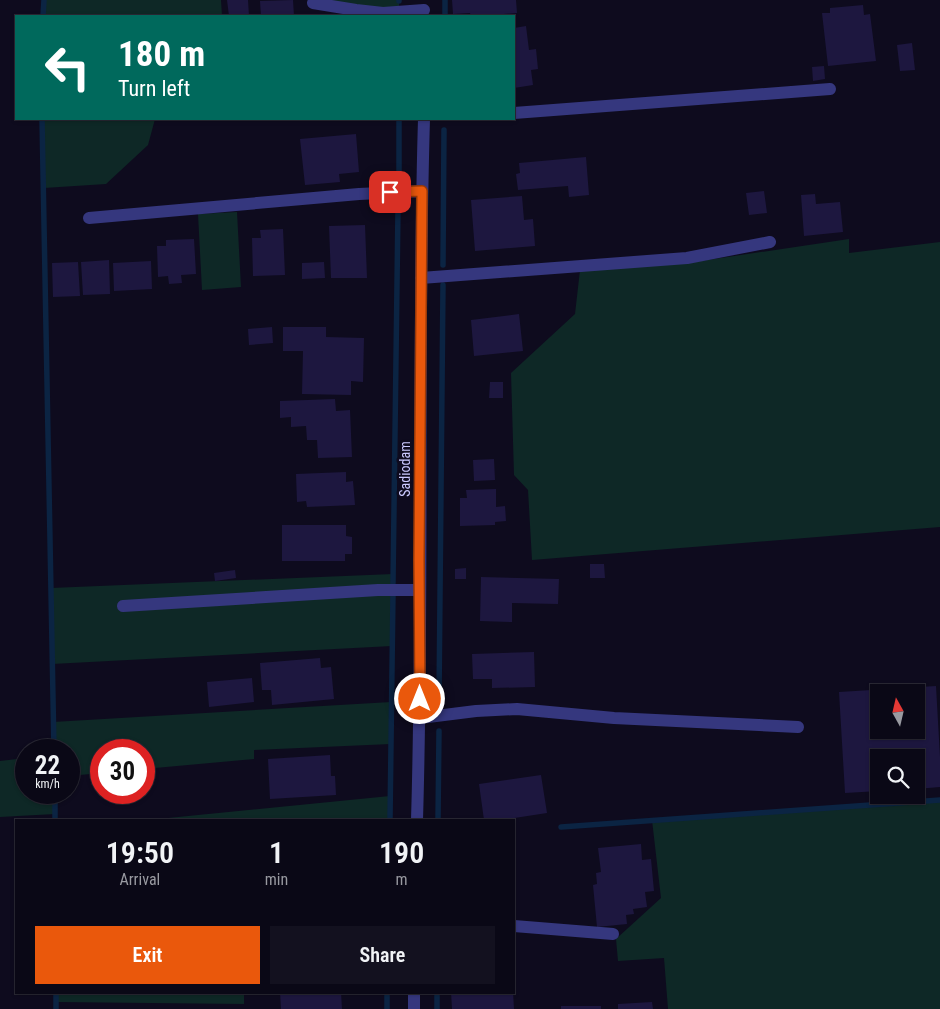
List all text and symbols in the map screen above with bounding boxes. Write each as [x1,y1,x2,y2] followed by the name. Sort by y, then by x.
[118,34,205,75] text: 180 m
[35,35,100,100] icon: left
[118,76,190,101] text: Turn left
[369,171,411,213] pin
[376,178,404,206] icon: arrive
[397,441,413,497] street label: Sadiodam
[393,672,445,724] position arrow
[870,684,925,739] north arrow
[870,684,925,804] map controls
[90,739,155,804] speed limit sign: 30
[870,749,925,804] button: search
[35,751,60,780] text: 22
[35,777,60,791] text: km/h
[106,835,174,870] text: 19:50
[269,835,284,870] text: 1
[379,835,424,870] text: 190
[120,870,160,889] text: Arrival
[265,870,288,889] text: min
[396,870,408,889] text: m
[35,926,260,984] button: Exit
[270,926,495,984] button: Share

